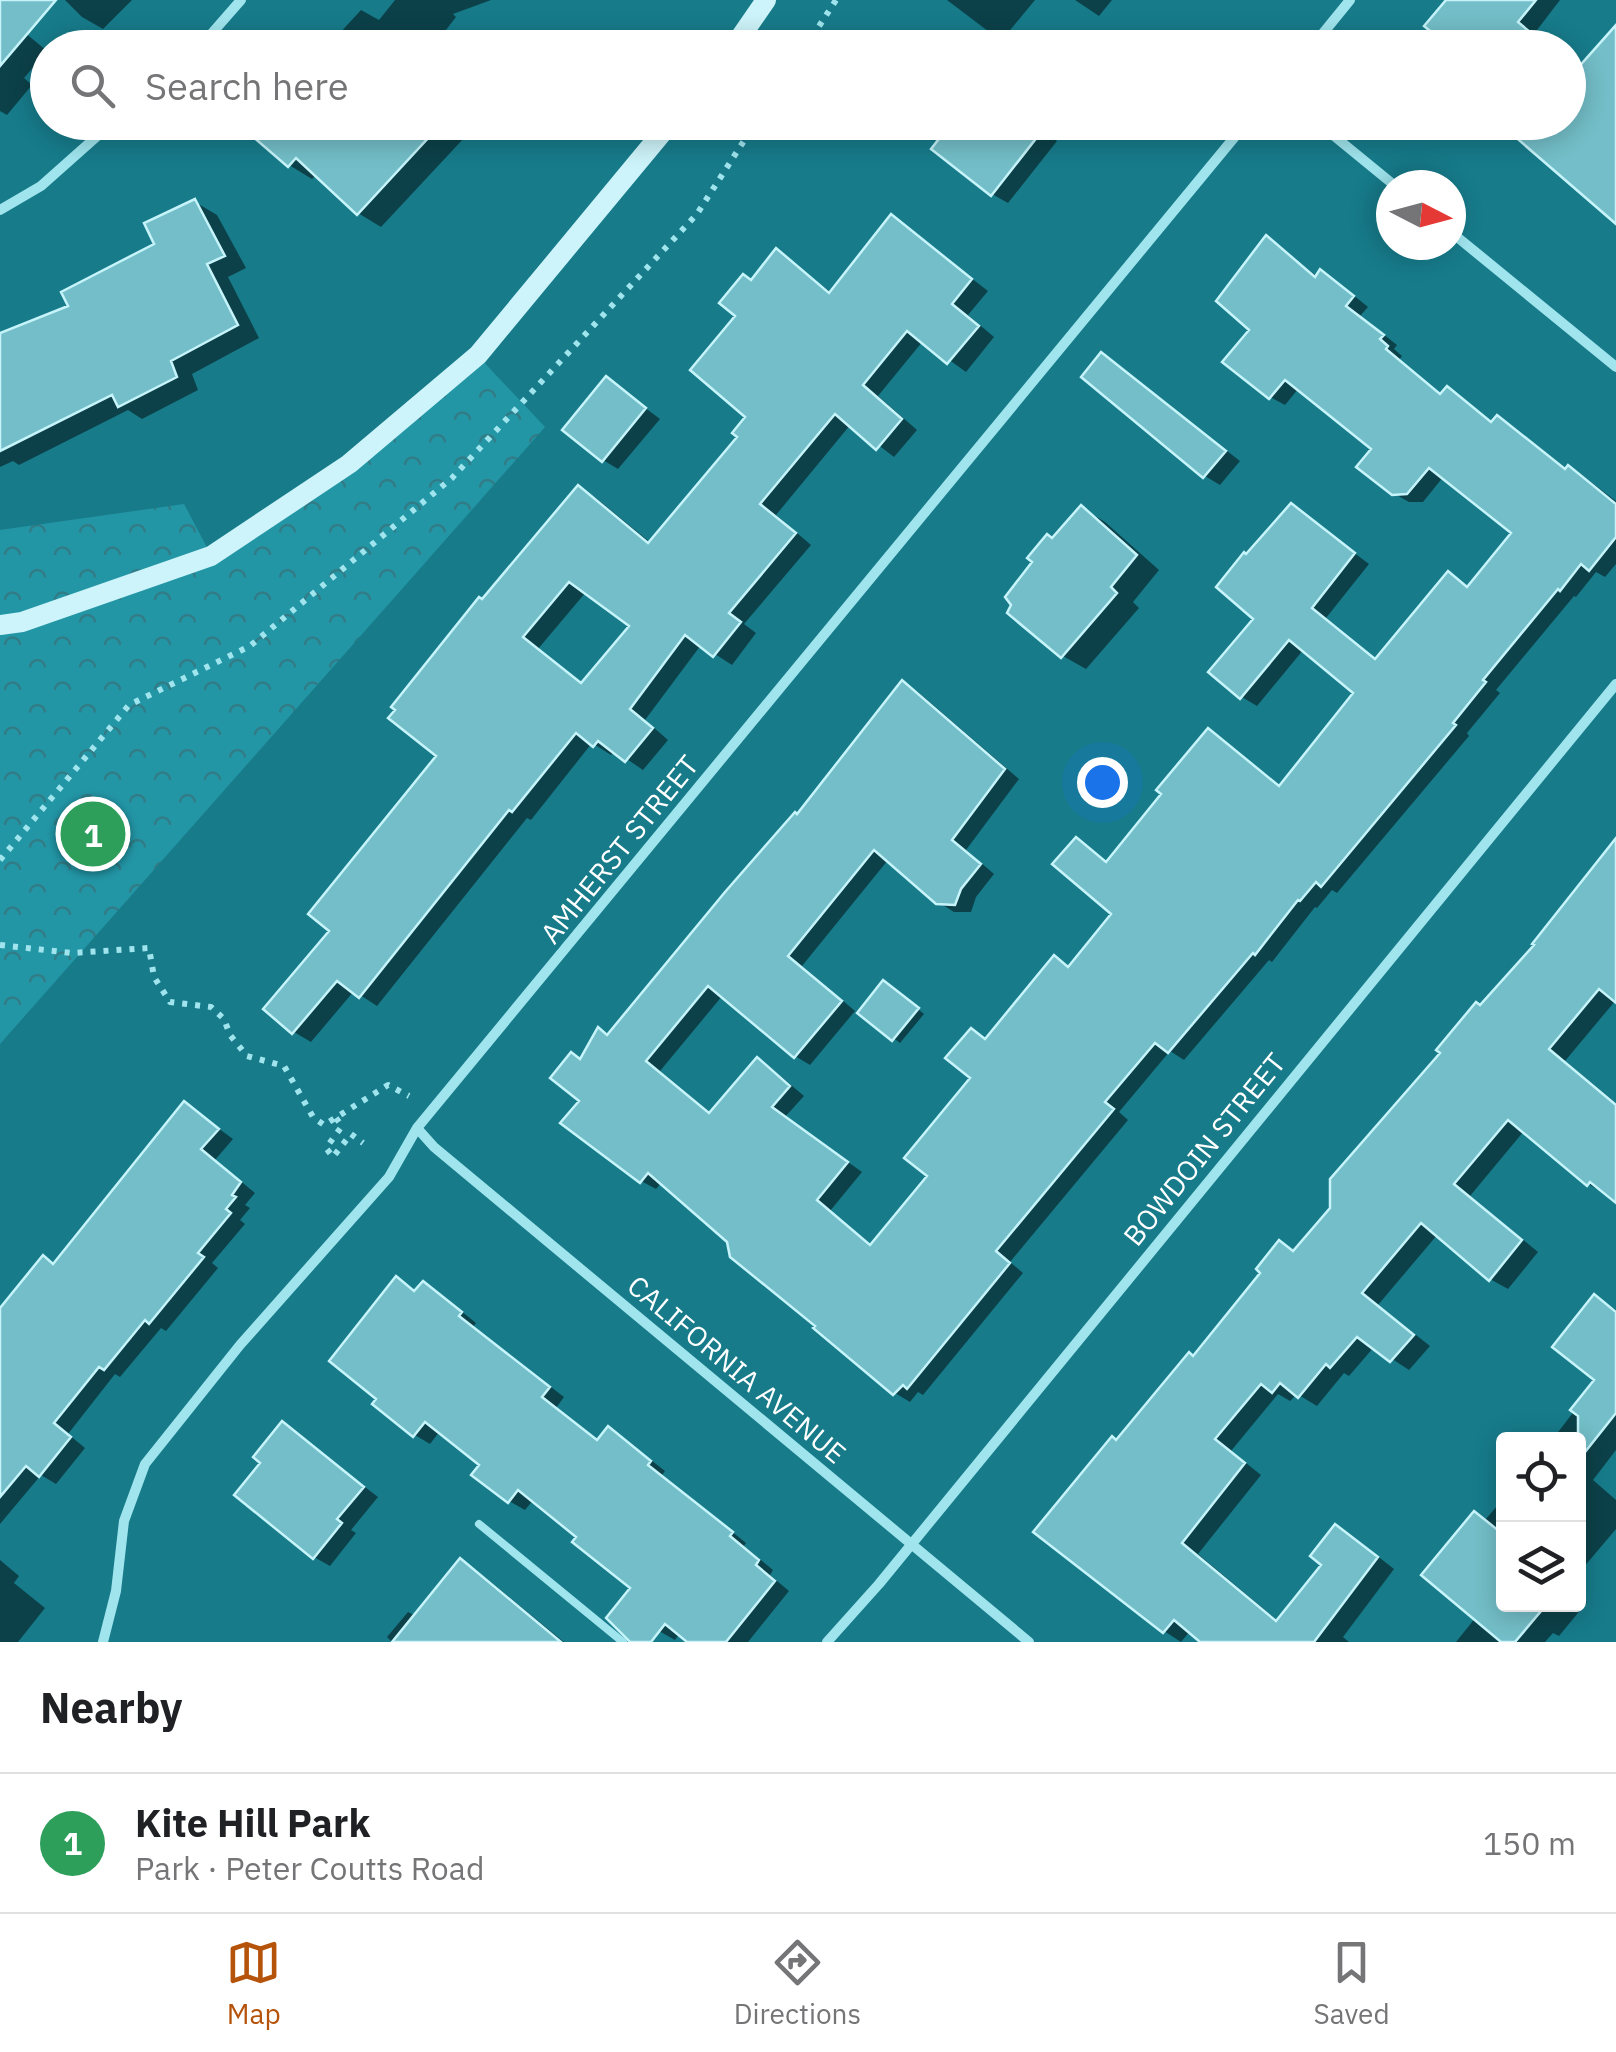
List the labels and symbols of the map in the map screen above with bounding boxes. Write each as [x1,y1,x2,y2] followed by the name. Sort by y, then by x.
[1376,170,1466,260] north arrow
[532,747,706,951] street label: AMHERST STREET
[1077,757,1128,808] your location
[61,796,126,872] pin: 1
[1115,1045,1293,1253] street label: BOWDOIN STREET
[620,1267,854,1471] street label: CALIFORNIA AVENUE

